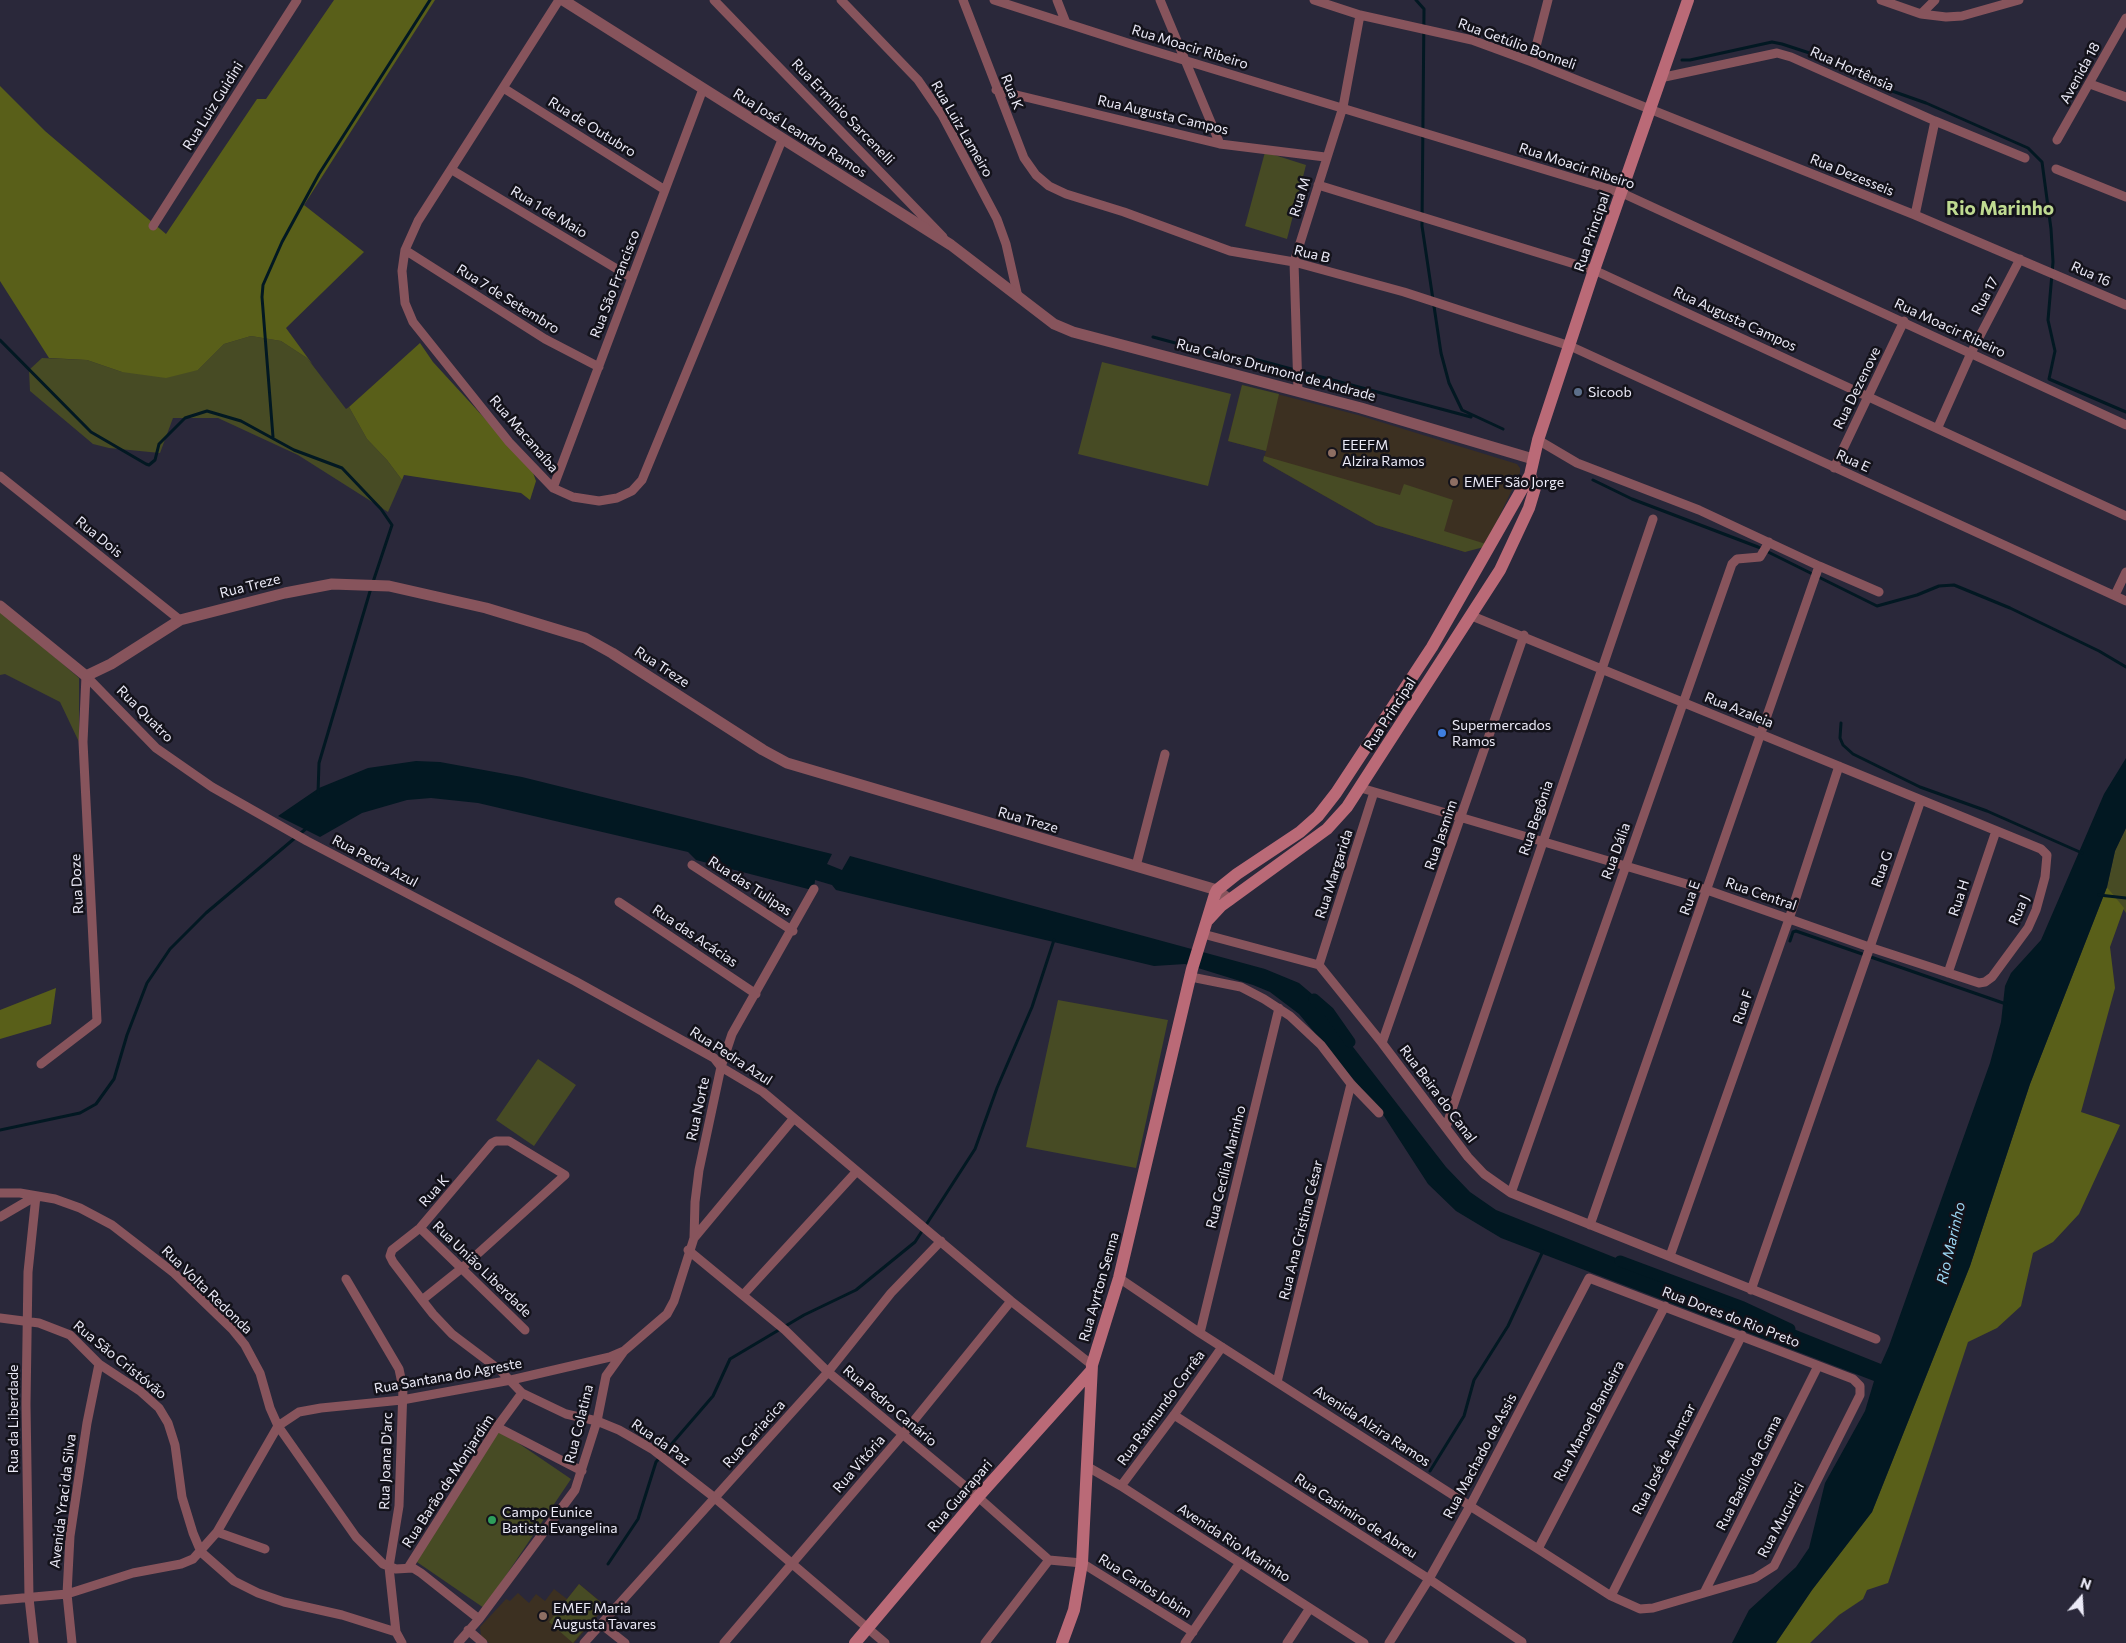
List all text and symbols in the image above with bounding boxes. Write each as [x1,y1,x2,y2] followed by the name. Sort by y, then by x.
[1456,15,1578,73] street label: Rua Getúlio Bonneli
[1130,21,1250,73] street label: Rua Moacir Ribeiro
[2056,39,2104,107] street label: Avenida 18
[1808,43,1896,95] street label: Rua Hortênsia
[788,56,898,168] street label: Rua Ermínio Sarcenelli
[179,59,247,153] street label: Rua Luiz Guidini
[997,72,1027,112] street label: Rua K
[928,78,996,180] street label: Rua Luiz Lameiro
[730,85,870,181] street label: Rua José Leandro Ramos
[1096,92,1230,138] street label: Rua Augusta Campos
[545,93,639,161] street label: Rua de Outubro
[1517,139,1637,193] street label: Rua Moacir Ribeiro
[1807,151,1897,199] street label: Rua Dezesseis
[1286,175,1314,219] street label: Rua M
[508,183,590,241] street label: Rua 1 de Maio
[1571,190,1613,274] street label: Rua Principal
[1946,198,2054,220] district label: Rio Marinho
[587,228,643,340] street label: Rua São Francisco
[1292,241,1332,267] street label: Rua B
[2069,258,2113,290] street label: Rua 16
[453,261,563,337] street label: Rua 7 de Setembro
[1968,274,2002,318] street label: Rua 17
[1671,283,1799,355] street label: Rua Augusta Campos
[1892,295,2008,361] street label: Rua Moacir Ribeiro
[1175,335,1377,405] street label: Rua Calors Drumond de Andrade
[1830,344,1884,432] street label: Rua Dezenove
[1588,384,1632,400] place label: Sicoob
[1572,386,1584,398] marker: Sicoob
[486,392,562,476] street label: Rua Macanaíba
[1342,437,1425,470] place label: EEEFM Alzira Ramos
[1833,446,1873,476] street label: Rua E
[1326,447,1338,459] marker: EEEFM Alzira Ramos
[1464,474,1564,490] place label: EMEF São Jorge
[1448,476,1460,488] marker: EMEF São Jorge
[72,513,126,561] street label: Rua Dois
[218,570,282,602] street label: Rua Treze
[631,643,693,691] street label: Rua Treze
[1360,675,1420,753] street label: Rua Principal
[113,682,177,746] street label: Rua Quatro
[1702,689,1776,731] street label: Rua Azaleia
[1452,717,1551,750] place label: Supermercados Ramos
[1436,727,1448,739] marker: Supermercados Ramos
[1515,778,1557,858] street label: Rua Begônia
[1421,798,1461,872] street label: Rua Jasmim
[996,803,1060,837] street label: Rua Treze
[1598,820,1634,882] street label: Rua Dália
[1312,827,1356,921] street label: Rua Margarida
[329,831,421,891] street label: Rua Pedra Azul
[1868,849,1896,889] street label: Rua G
[705,853,795,919] street label: Rua das Tulipas
[67,854,87,914] street label: Rua Doze
[1723,874,1799,914] street label: Rua Central
[1945,878,1973,918] street label: Rua H
[1676,879,1704,917] street label: Rua E
[2005,892,2033,928] street label: Rua J
[649,901,741,971] street label: Rua das Acácias
[1729,988,1757,1026] street label: Rua F
[687,1023,775,1089] street label: Rua Pedra Azul
[1396,1042,1480,1146] street label: Rua Beira do Canal
[683,1076,713,1142] street label: Rua Norte
[1203,1104,1249,1230] street label: Rua Cecília Marinho
[1275,1158,1327,1302] street label: Rua Ana Cristina César
[416,1172,452,1210] street label: Rua K
[1933,1200,1969,1286] water label: Rio Marinho
[429,1218,535,1320] street label: Rua União Liberdade
[1075,1230,1123,1344] street label: Rua Ayrton Senna
[158,1242,256,1338] street label: Rua Volta Redonda
[1660,1283,1802,1351] street label: Rua Dores do Rio Preto
[70,1317,170,1403] street label: Rua São Cristóvão
[1114,1347,1208,1469] street label: Rua Raimundo Corrêa
[373,1355,523,1397] street label: Rua Santana do Agreste
[1550,1358,1628,1484] street label: Rua Manoel Bandeira
[840,1362,940,1450] street label: Rua Pedro Canário
[5,1365,21,1473] street label: Rua da Liberdade
[1310,1382,1434,1470] street label: Avenida Alzira Ramos
[561,1383,597,1465] street label: Rua Colatina
[1440,1390,1520,1522] street label: Rua Machado de Assis
[719,1397,789,1471] street label: Rua Cariacica
[1629,1401,1699,1517] street label: Rua José de Alencar
[399,1411,497,1551] street label: Rua Barão de Monjardim
[376,1412,396,1510] street label: Rua Joana D'arc
[1713,1413,1785,1533] street label: Rua Basílio da Gama
[628,1416,694,1468] street label: Rua da Paz
[829,1432,889,1496] street label: Rua Vitória
[46,1433,80,1569] street label: Avenida Yraci da Silva
[924,1456,996,1536] street label: Rua Guarapari
[1292,1470,1420,1562] street label: Rua Casimiro de Abreu
[1754,1480,1808,1560] street label: Rua Mucurici
[1174,1500,1294,1586] street label: Avenida Rio Marinho
[502,1504,618,1536] place label: Campo Eunice Batista Evangelina
[486,1514,498,1526] marker: Campo Eunice Batista Evangelina
[1095,1551,1195,1621] street label: Rua Carlos Jobim
[2056,1573,2106,1623] north arrow
[2078,1574,2094,1593] text: N
[553,1600,656,1632] place label: EMEF Maria Augusta Tavares
[537,1610,549,1622] marker: EMEF Maria Augusta Tavares

